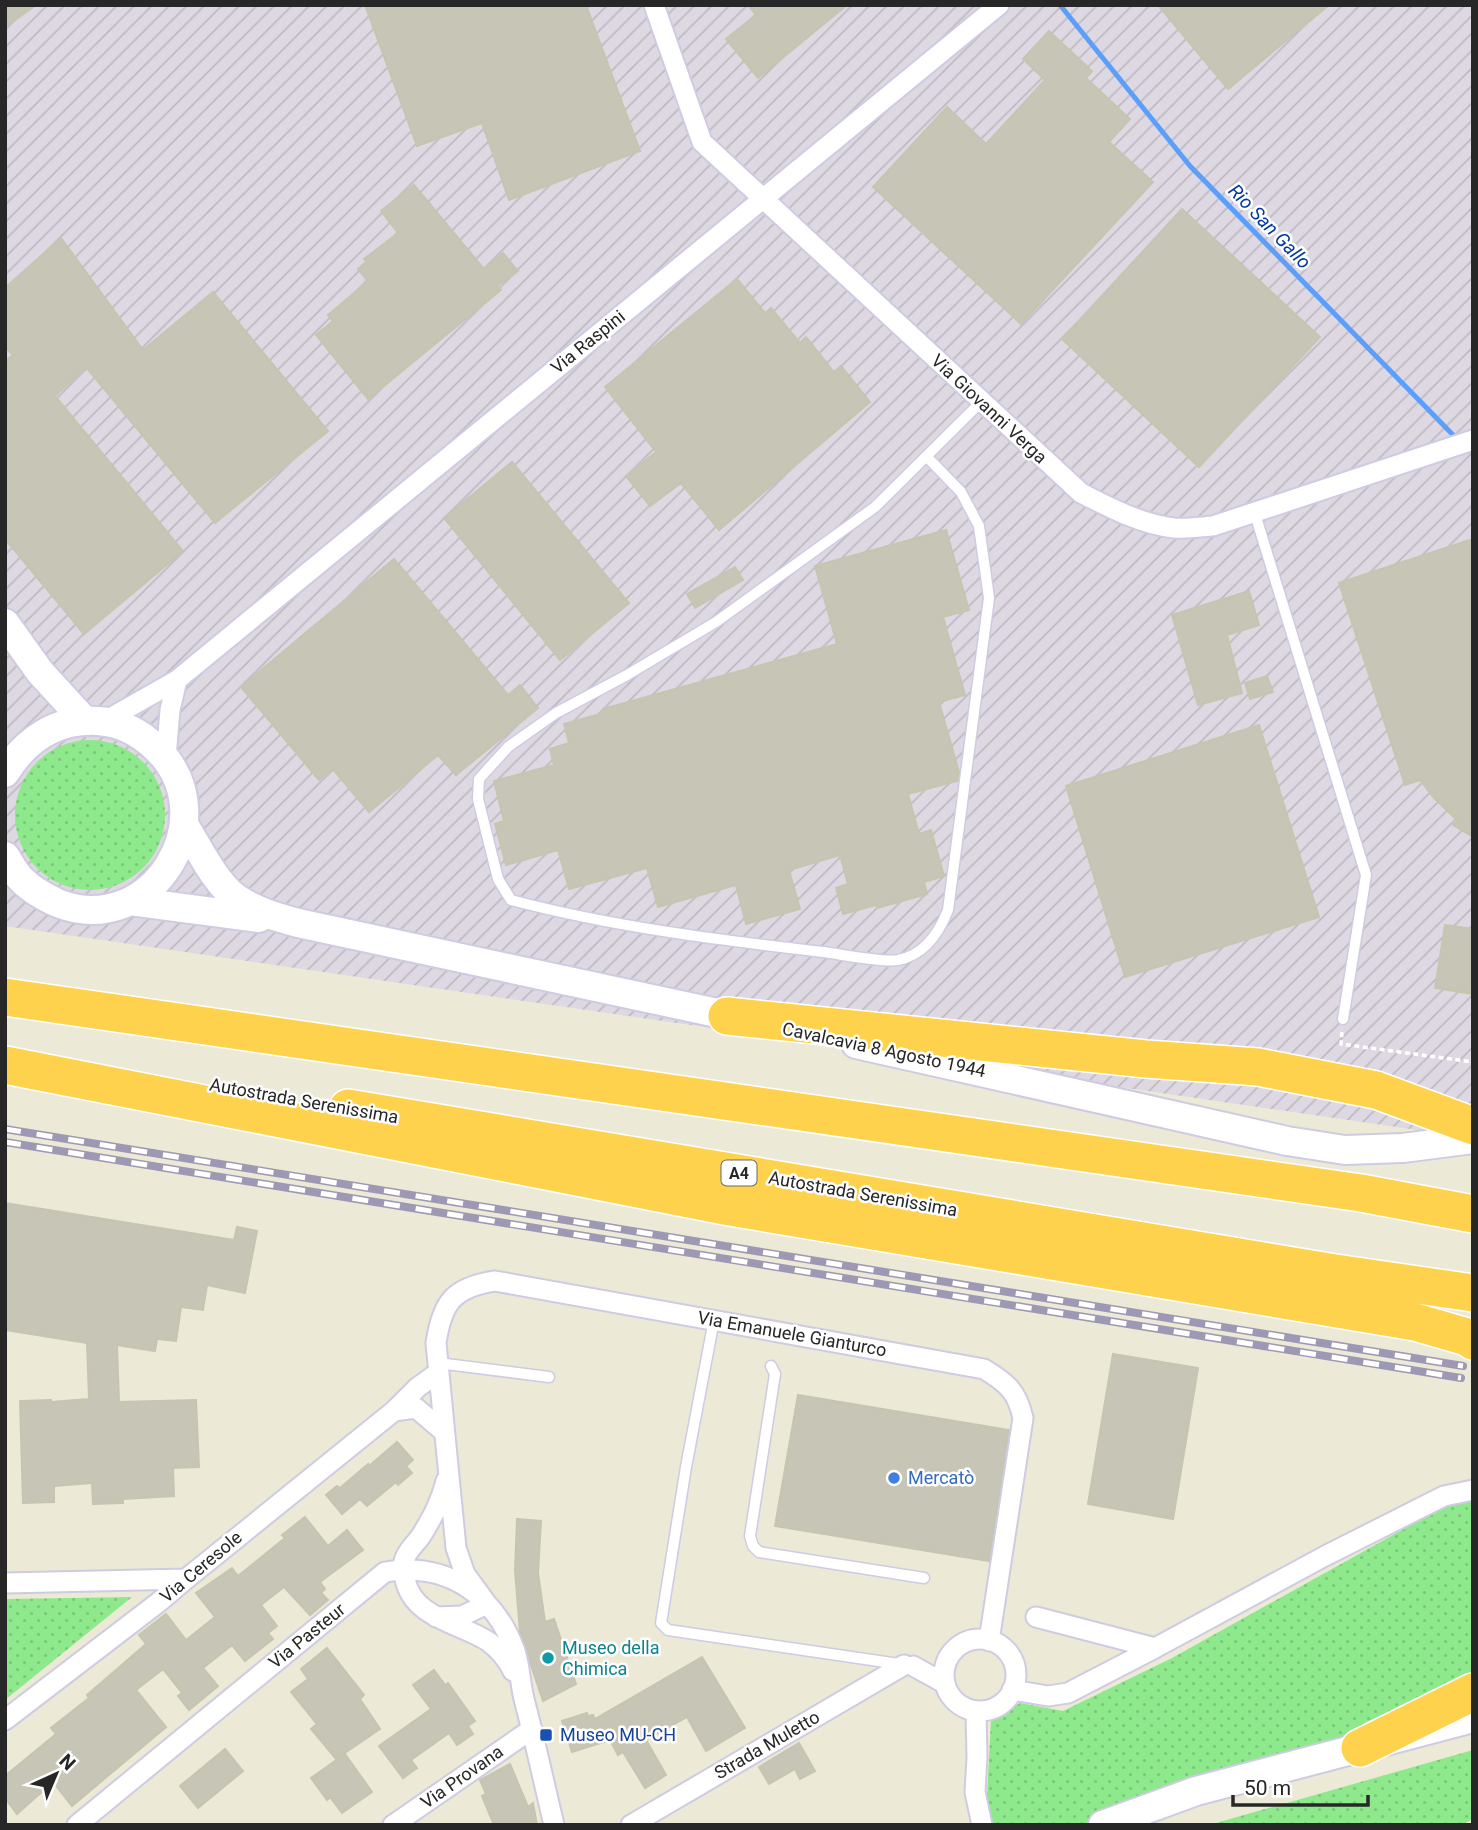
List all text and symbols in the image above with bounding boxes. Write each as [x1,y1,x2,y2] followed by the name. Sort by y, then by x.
[1224,179,1316,274] water label: Rio San Gallo
[546,305,629,378] street label: Via Raspini
[927,350,1052,468] street label: Via Giovanni Verga
[780,1018,988,1081] street label: Cavalcavia 8 Agosto 1944
[208,1074,400,1127] street label: Autostrada Serenissima
[722,1161,756,1186] road number: A4
[767,1167,959,1220] street label: Autostrada Serenissima
[696,1307,888,1360] street label: Via Emanuele Gianturco
[908,1467,974,1488] place label: Mercatò
[886,1470,902,1486] marker: Mercatò
[156,1526,246,1607] street label: Via Ceresole
[264,1599,349,1673] street label: Via Pasteur
[562,1637,659,1679] place label: Museo della Chimica
[540,1650,556,1666] marker: Museo della Chimica
[710,1706,823,1783] street label: Strada Muletto
[560,1724,676,1745] place label: Museo MU-CH
[538,1727,554,1743] marker: Museo MU-CH
[21,1739,91,1809] north arrow
[417,1741,507,1813] street label: Via Provana
[55,1749,80,1775] text: N
[1233,1764,1368,1808] scale bar
[1244,1776,1291,1800] text: 50 m

